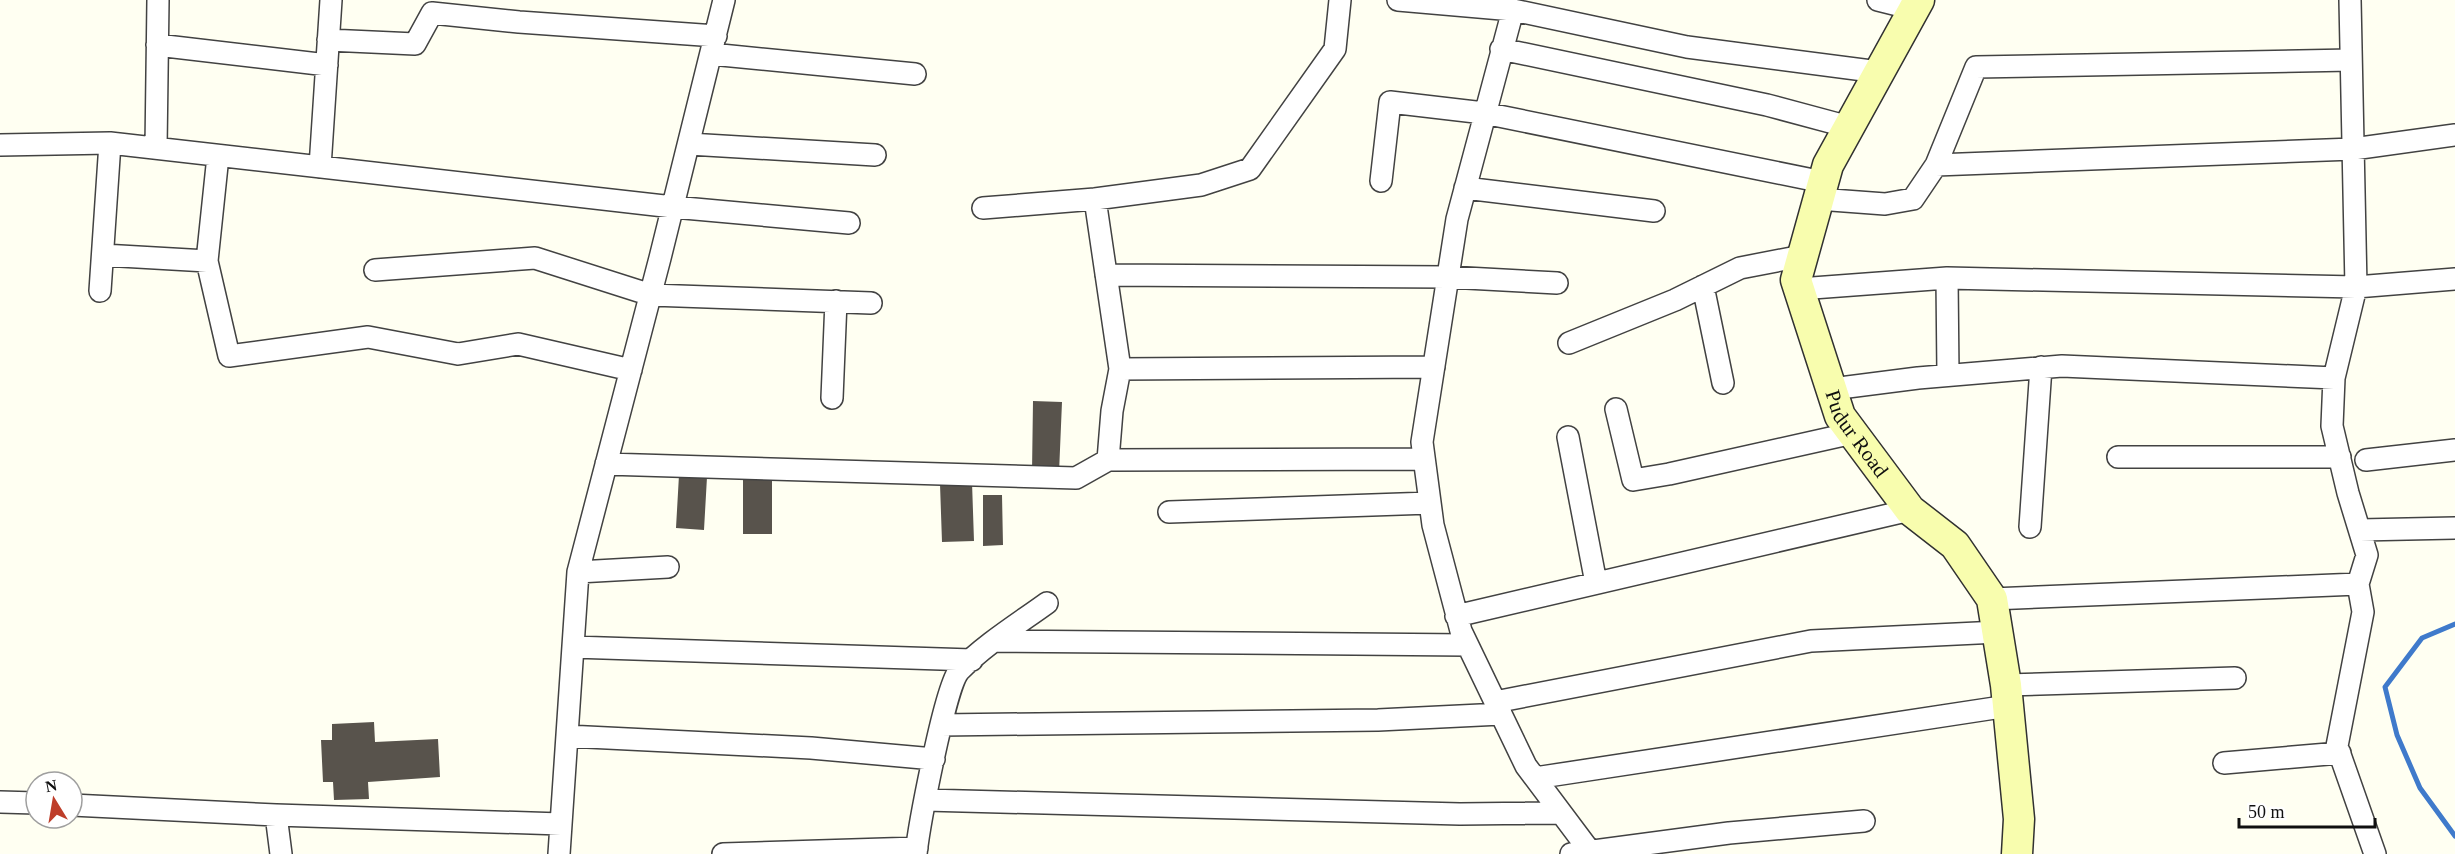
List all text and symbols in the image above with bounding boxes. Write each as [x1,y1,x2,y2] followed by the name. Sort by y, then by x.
[1820,387,1894,482] street label: Pudur Road
[24,770,84,830] north arrow
[44,776,59,795] text: N
[2239,791,2376,829] scale bar
[2248,802,2285,822] text: 50 m

